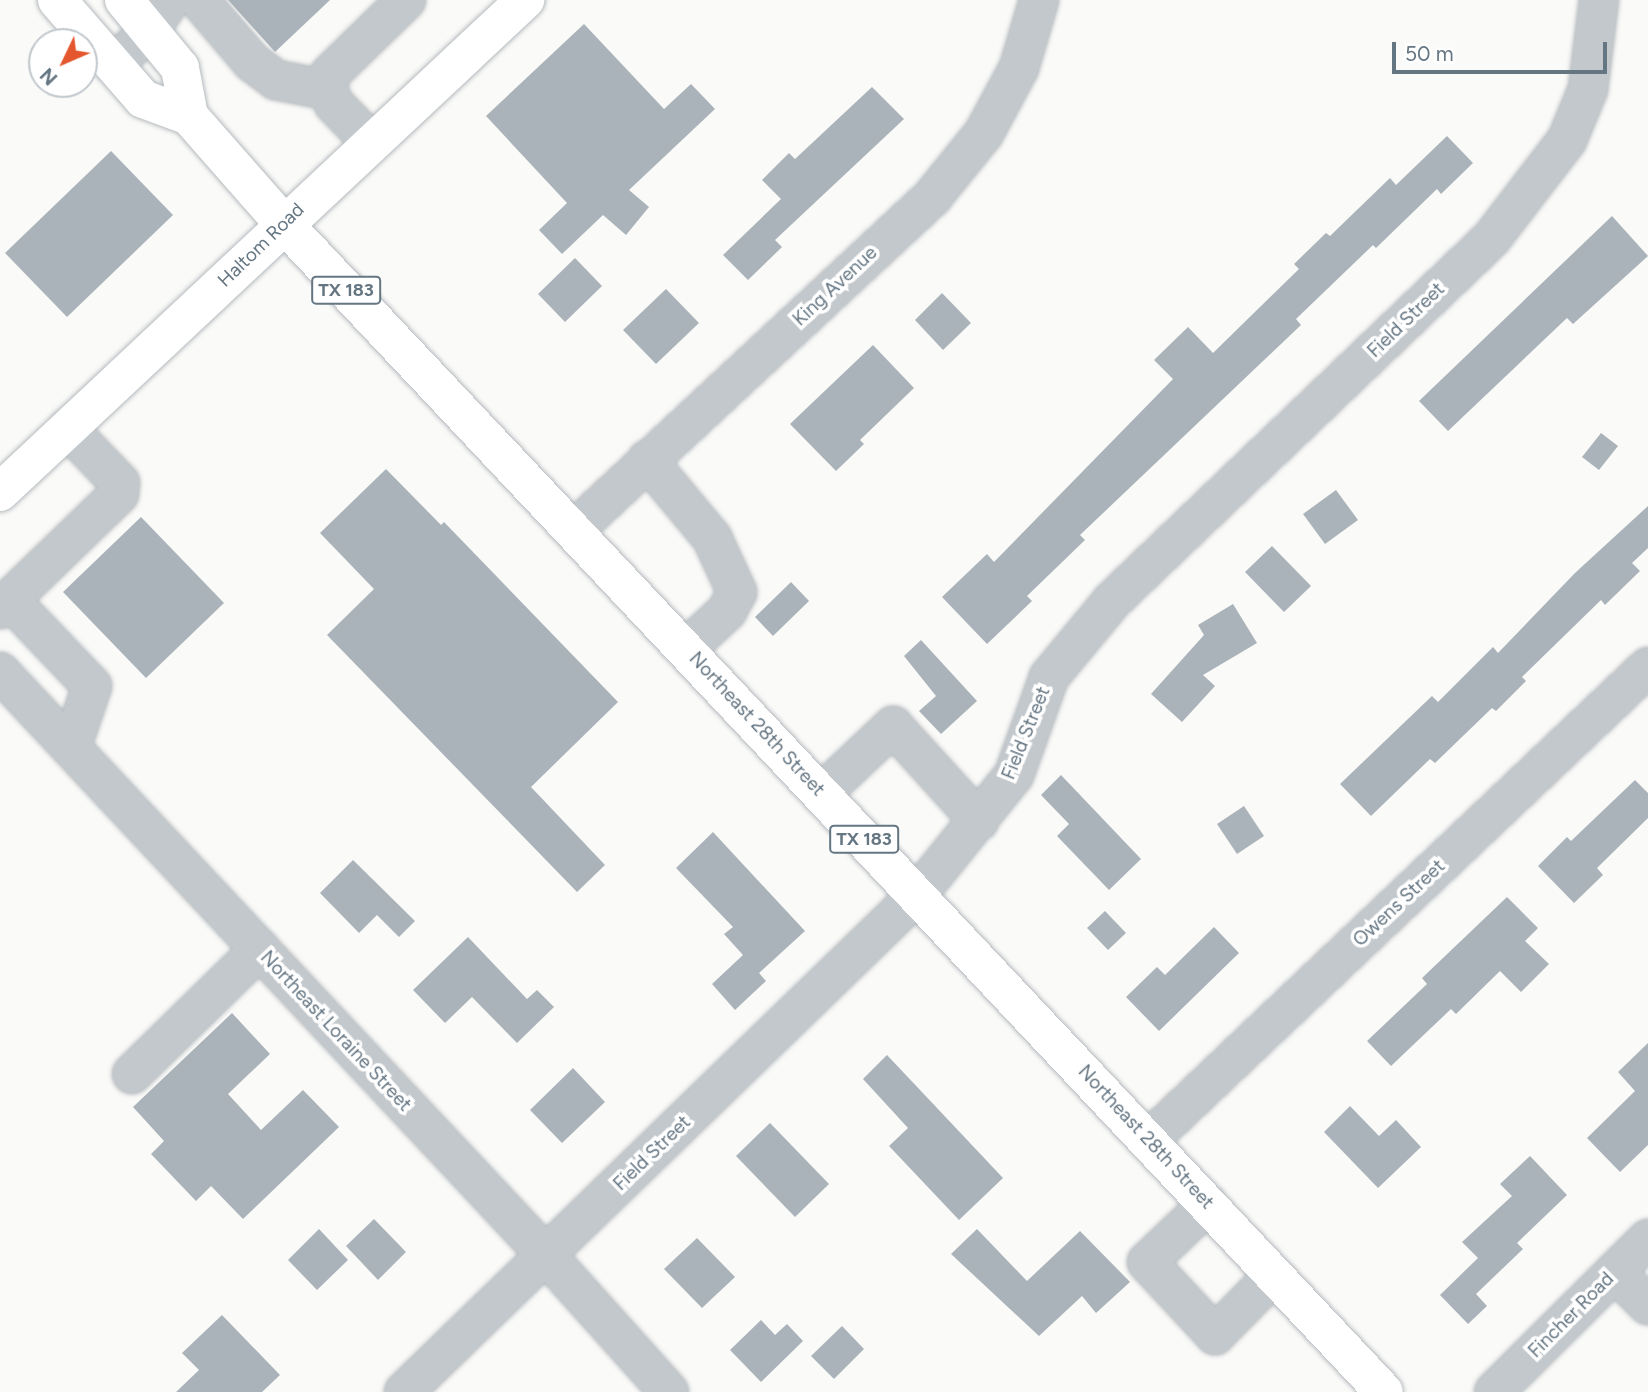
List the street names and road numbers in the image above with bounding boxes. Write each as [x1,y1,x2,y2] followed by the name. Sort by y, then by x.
[213,198,309,292] street label: Haltom Road
[788,241,882,331] street label: King Avenue
[311,276,381,304] road number: TX 183
[1363,278,1449,362] street label: Field Street
[684,647,830,801] street label: Northeast 28th Street
[997,683,1055,783] street label: Field Street
[829,824,899,854] road number: TX 183
[1348,855,1450,951] street label: Owens Street
[256,946,416,1116] street label: Northeast Loraine Street
[1073,1060,1219,1214] street label: Northeast 28th Street
[609,1111,695,1195] street label: Field Street
[1524,1268,1618,1362] street label: Fincher Road

